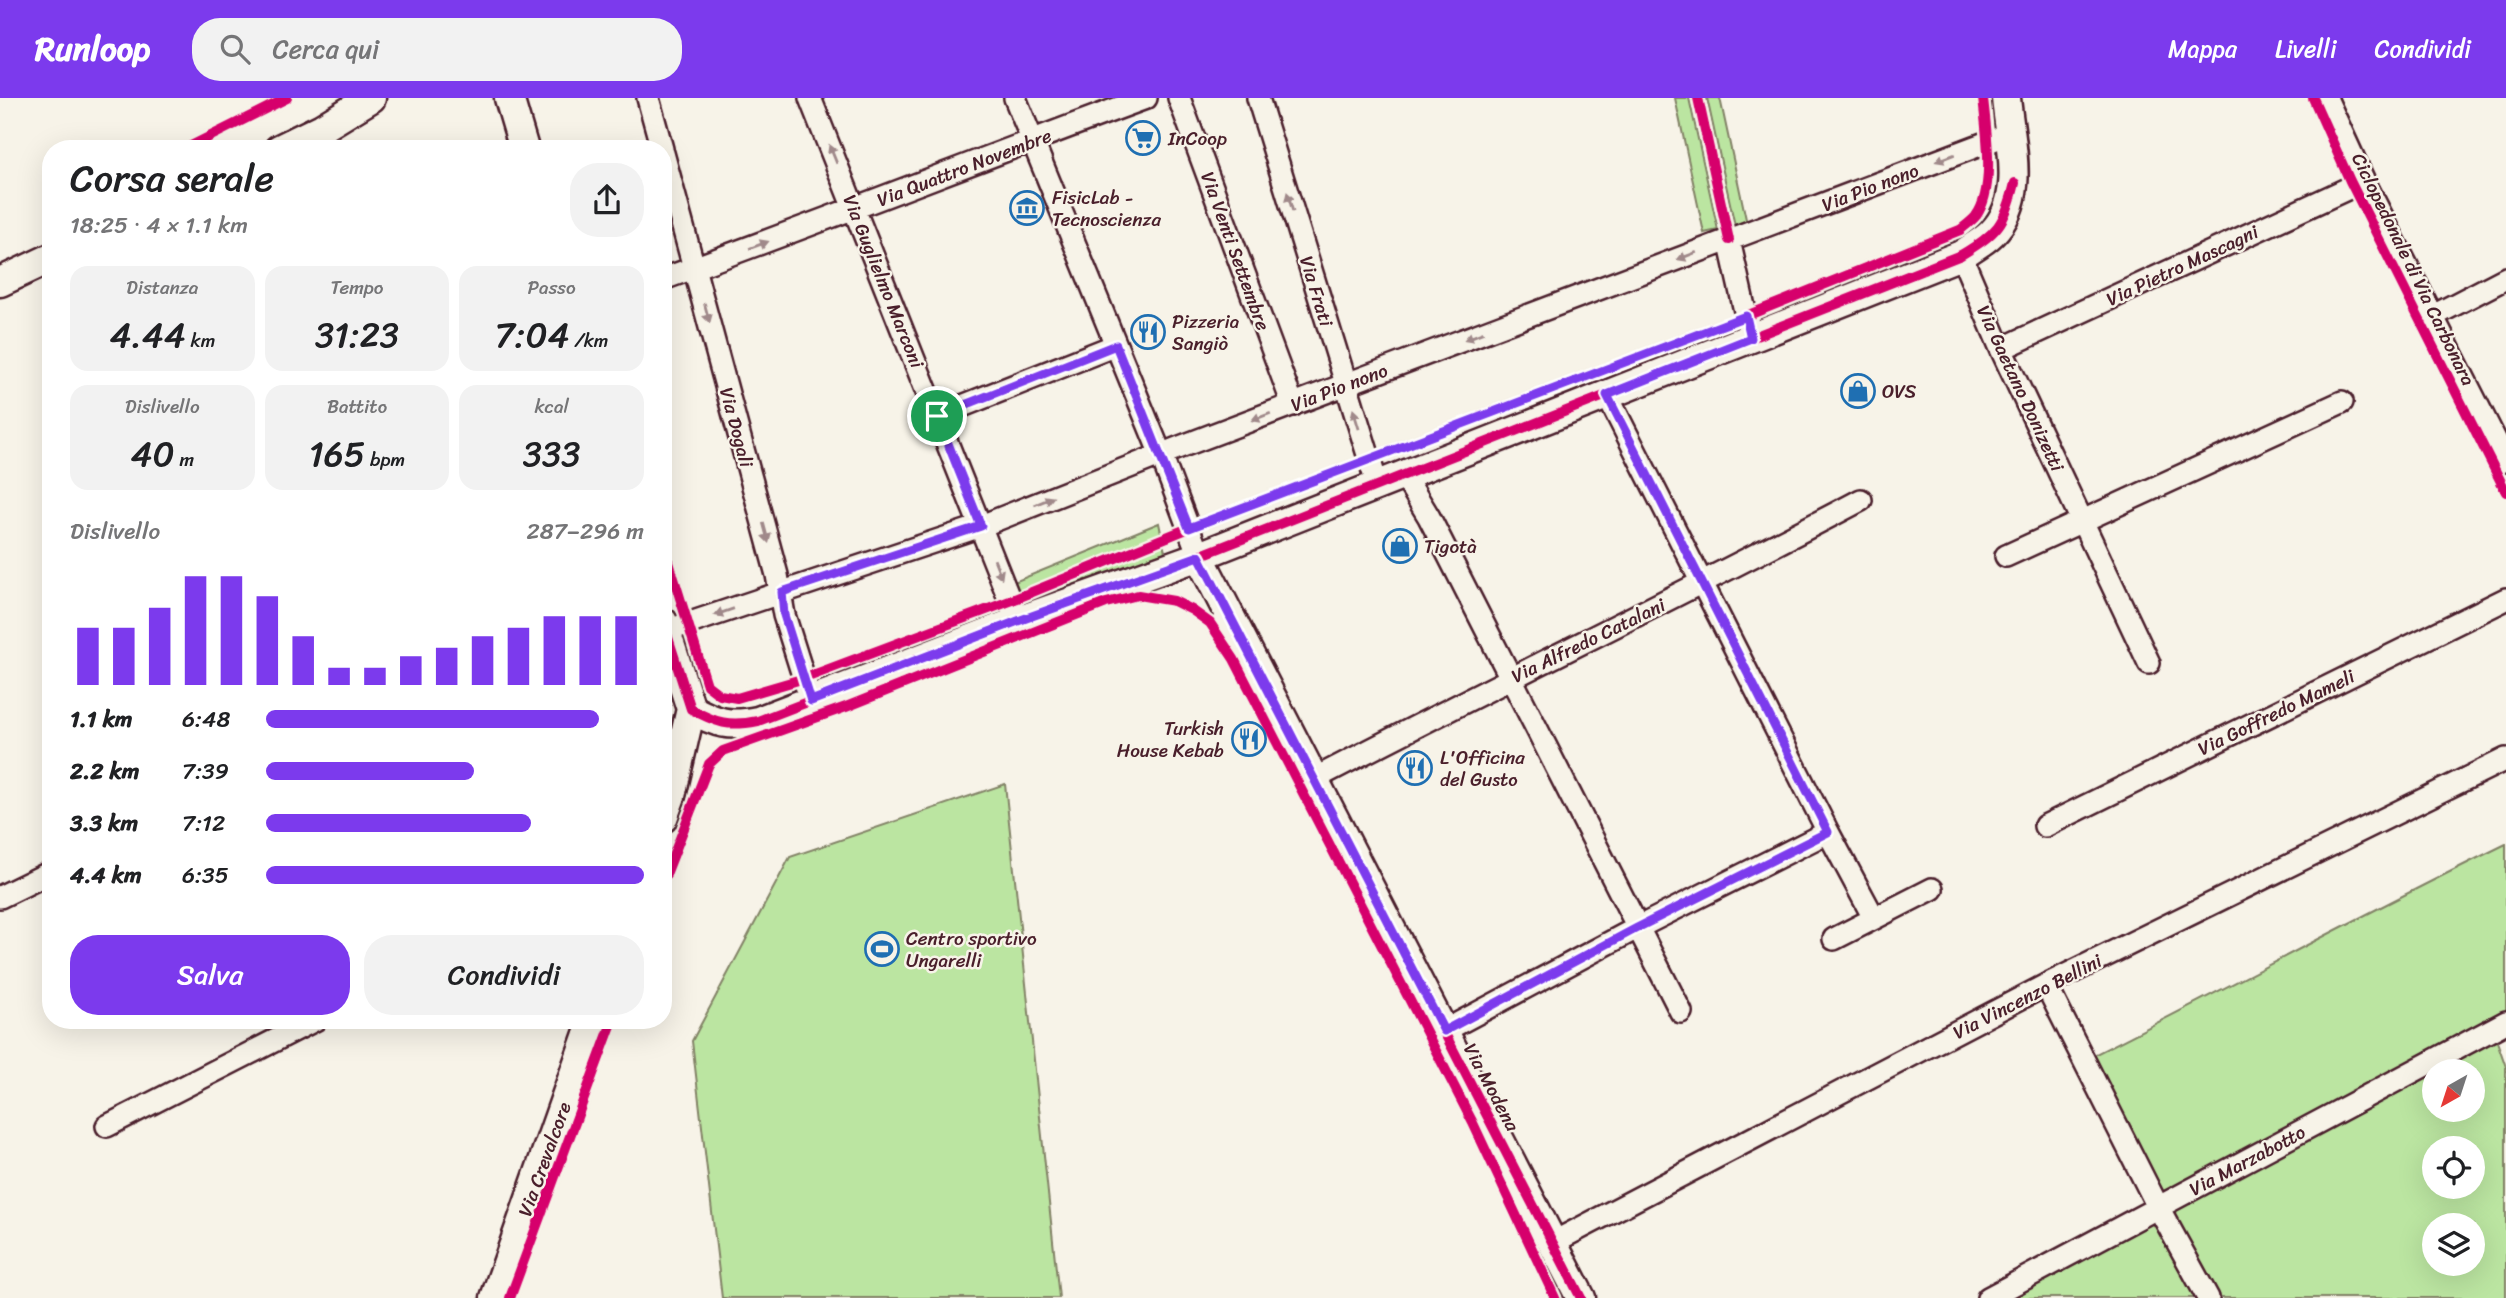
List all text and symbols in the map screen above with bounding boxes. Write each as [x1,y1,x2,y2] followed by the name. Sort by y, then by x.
[192,18,682,81] search box
[35,20,150,78] text: Runloop
[272,26,379,72] text: Cerca qui
[2168,28,2237,70] text: Mappa
[2275,28,2337,70] text: Livelli
[2375,28,2471,70] text: Condividi
[216,30,254,68] icon: search
[872,119,1057,216] street label: Via Quattro Novembre
[1124,119,1162,157] supermarket icon: InCoop
[1167,122,1227,155] place label: InCoop
[827,143,838,164] one-way arrow
[70,145,274,212] text: Corsa serale
[2343,147,2485,392] street label: Ciclopedonale di Via Carbonara
[1935,153,1956,164] one-way arrow
[1817,154,1923,221] street label: Via Pio nono
[570,163,644,237] button: share
[1191,167,1280,336] street label: Via Venti Settembre
[1052,181,1162,236] place label: FisicLab - Tecnoscienza
[834,189,934,374] street label: Via Guglielmo Marconi
[1008,189,1046,227] museum icon: FisicLab - Tecnoscienza
[1284,191,1294,212] one-way arrow
[70,205,248,246] text: 18:25 · 4 × 1.1 km
[2101,215,2265,315] street label: Via Pietro Mascagni
[748,239,769,250] one-way arrow
[1676,251,1697,262] one-way arrow
[1290,252,1343,331] street label: Via Frati
[126,271,198,304] text: Distanza
[331,271,383,304] text: Tempo
[528,271,576,304] text: Passo
[1967,300,2074,478] street label: Via Gaetano Donizetti
[702,303,712,324] one-way arrow
[109,304,186,366] text: 4.44
[315,304,399,366] text: 31:23
[495,304,569,366] text: 7:04
[1172,305,1240,360] place label: Pizzeria Sangiò
[1129,313,1167,351] restaurant icon: Pizzeria Sangiò
[186,324,215,357] text: km
[569,324,608,357] text: /km
[1463,331,1484,342] one-way arrow
[1286,354,1392,421] street label: Via Pio nono
[1839,372,1877,410] shop icon: OVS
[1882,375,1916,408] place label: OVS
[710,383,763,472] street label: Via Dogali
[907,386,967,446] pin
[125,390,200,423] text: Dislivello
[327,390,387,423] text: Battito
[534,390,569,423] text: kcal
[918,397,956,435] icon: arrive
[1351,409,1361,430] one-way arrow
[1250,411,1271,422] one-way arrow
[131,423,175,485] text: 40
[309,423,365,485] text: 165
[523,423,580,485] text: 333
[175,443,194,476] text: m
[365,443,405,476] text: bpm
[1034,495,1055,506] one-way arrow
[70,511,160,552] text: Dislivello
[527,511,644,552] text: 287–296 m
[761,522,772,544] one-way arrow
[1381,527,1419,565] shop icon: Tigotà
[1424,530,1477,563] place label: Tigotà
[992,559,1003,580] one-way arrow
[1505,588,1672,692] street label: Via Alfredo Catalani
[713,607,734,617] one-way arrow
[2192,660,2361,765] street label: Via Goffredo Mameli
[70,699,133,740] text: 1.1 km
[182,699,230,740] text: 6:48
[1117,712,1224,767] place label: Turkish House Kebab
[1230,720,1268,758] restaurant icon: Turkish House Kebab
[1440,741,1525,796] place label: L'Officina del Gusto
[1396,749,1434,787] restaurant icon: L'Officina del Gusto
[70,751,139,792] text: 2.2 km
[182,751,229,792] text: 7:39
[70,803,138,844] text: 3.3 km
[182,803,225,844] text: 7:12
[70,855,142,896] text: 4.4 km
[182,855,229,896] text: 6:35
[906,922,1037,977] place label: Centro sportivo Ungarelli
[863,930,901,968] sports icon: Centro sportivo Ungarelli
[70,935,350,1015] button: Salva
[364,935,644,1015] button: Condividi
[1947,944,2108,1048] street label: Via Vincenzo Bellini
[1454,1037,1529,1138] street label: Via Modena
[2422,1059,2485,1122] north arrow
[2422,1059,2485,1276] map controls
[508,1097,580,1221] street label: Via Crevalcore
[2183,1116,2312,1205] street label: Via Marzabotto
[2422,1136,2485,1199] button: locate
[2422,1213,2485,1276] button: layers

